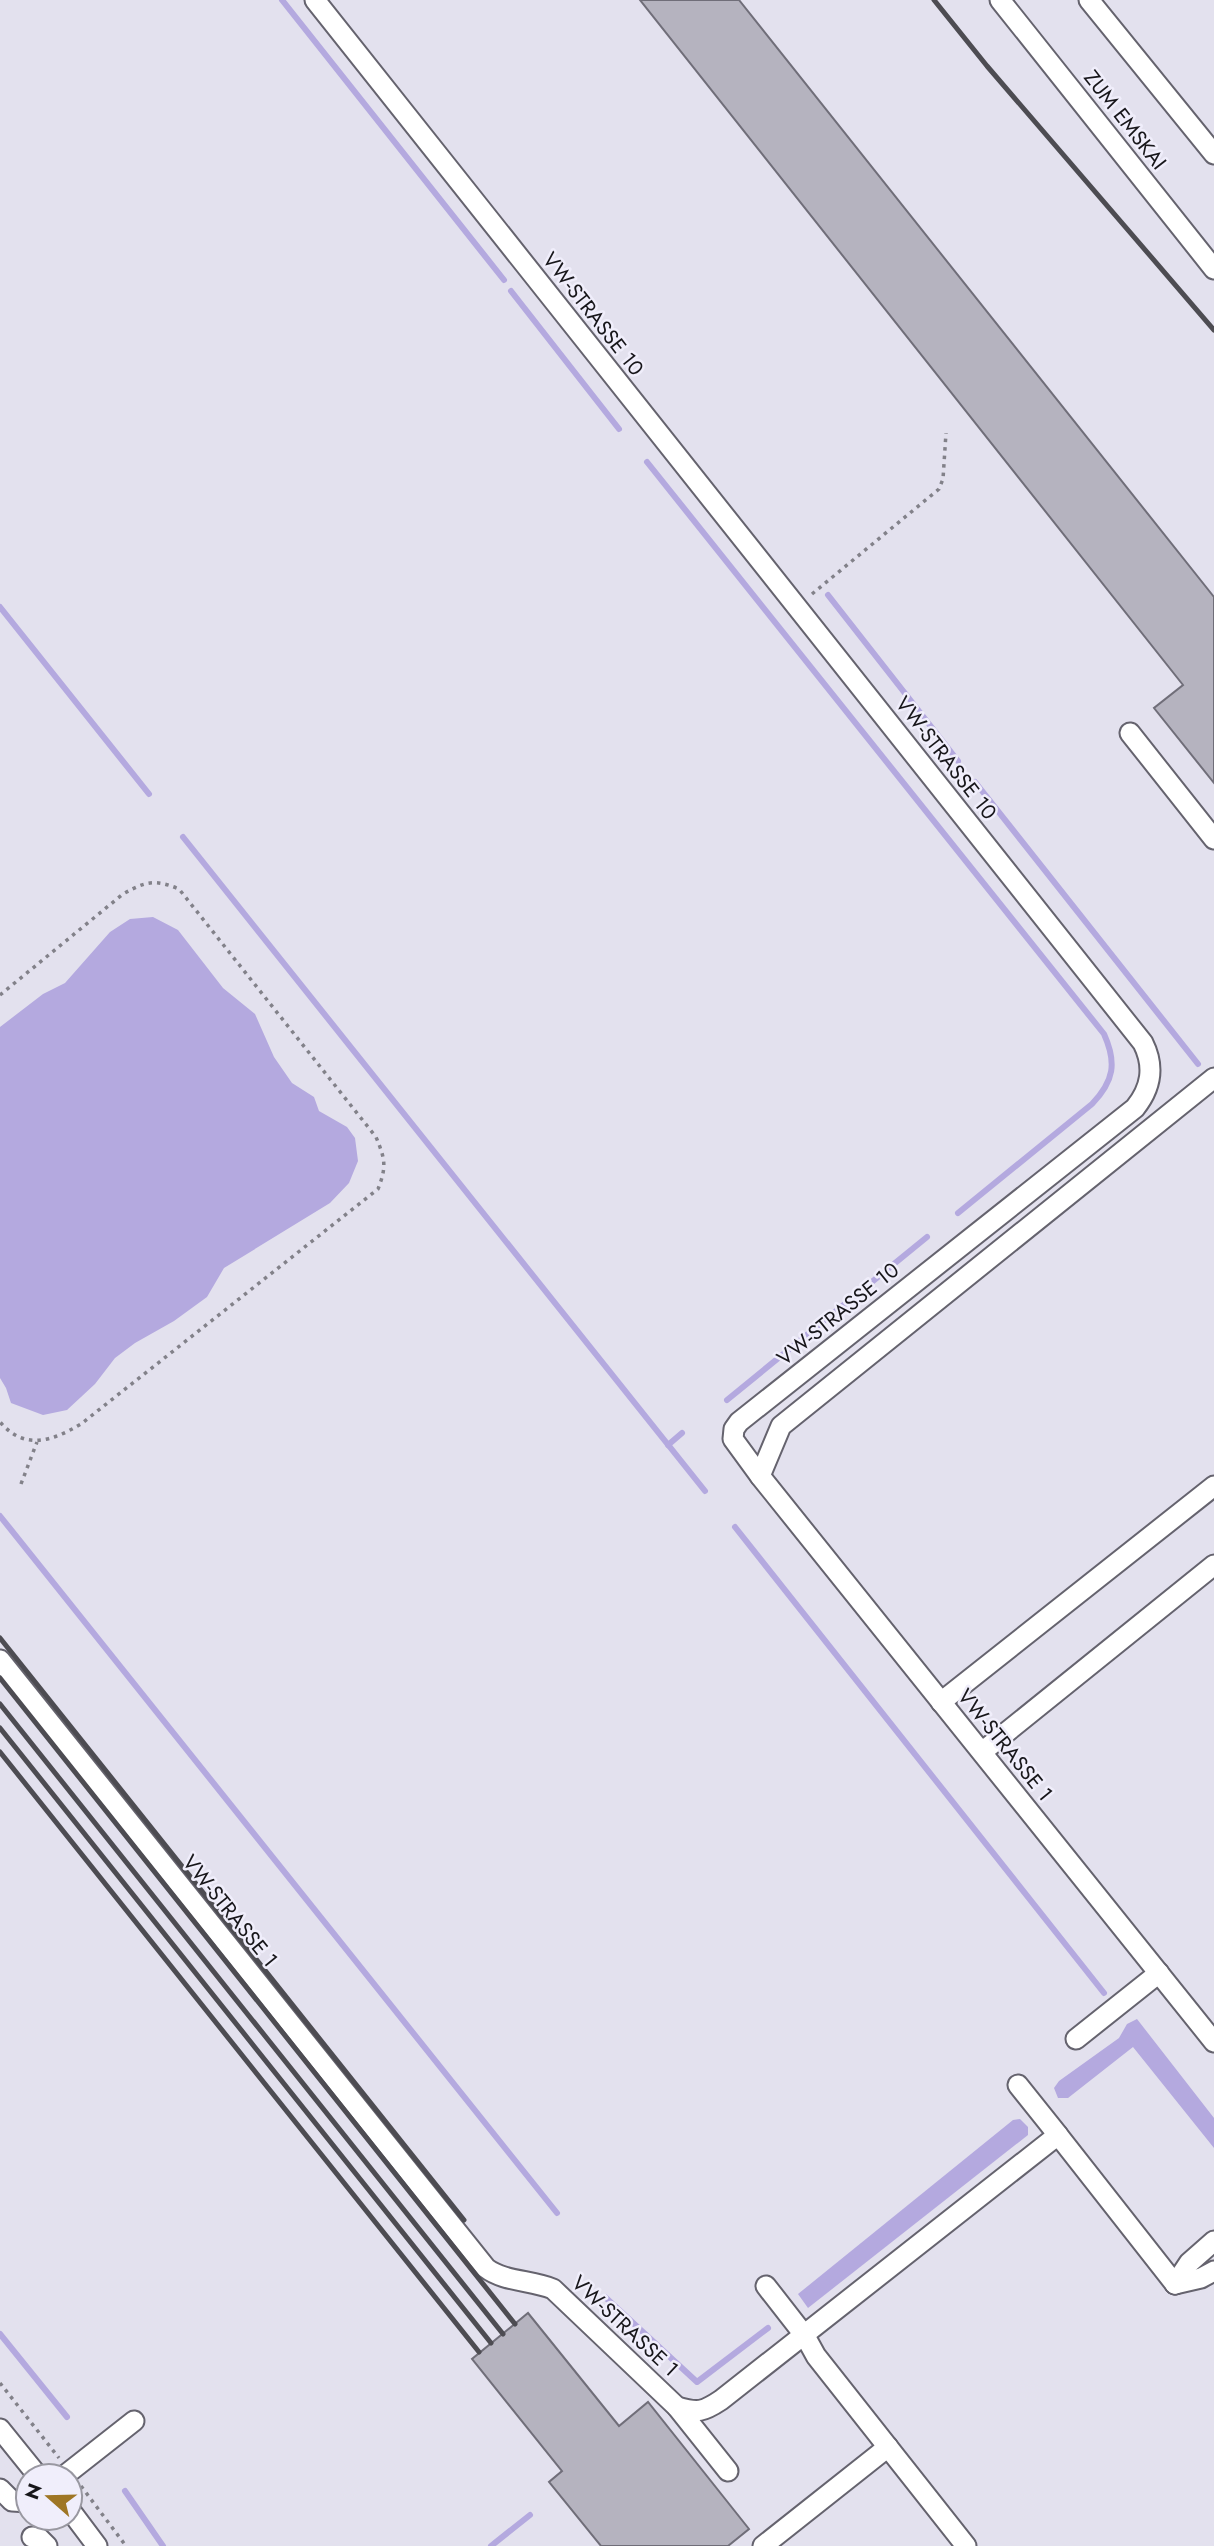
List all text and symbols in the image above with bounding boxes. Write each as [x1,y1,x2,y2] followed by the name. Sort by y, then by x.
[1077,64,1173,176] street label: ZUM EMSKAI
[535,246,651,382] street label: VW-STRASSE 10
[888,690,1004,826] street label: VW-STRASSE 10
[770,1255,906,1373] street label: VW-STRASSE 10
[950,1682,1060,1808] street label: VW-STRASSE 1
[175,1848,285,1974] street label: VW-STRASSE 1
[565,2268,685,2384] street label: VW-STRASSE 1
[14,2462,84,2532] north arrow
[18,2480,49,2503] text: N

